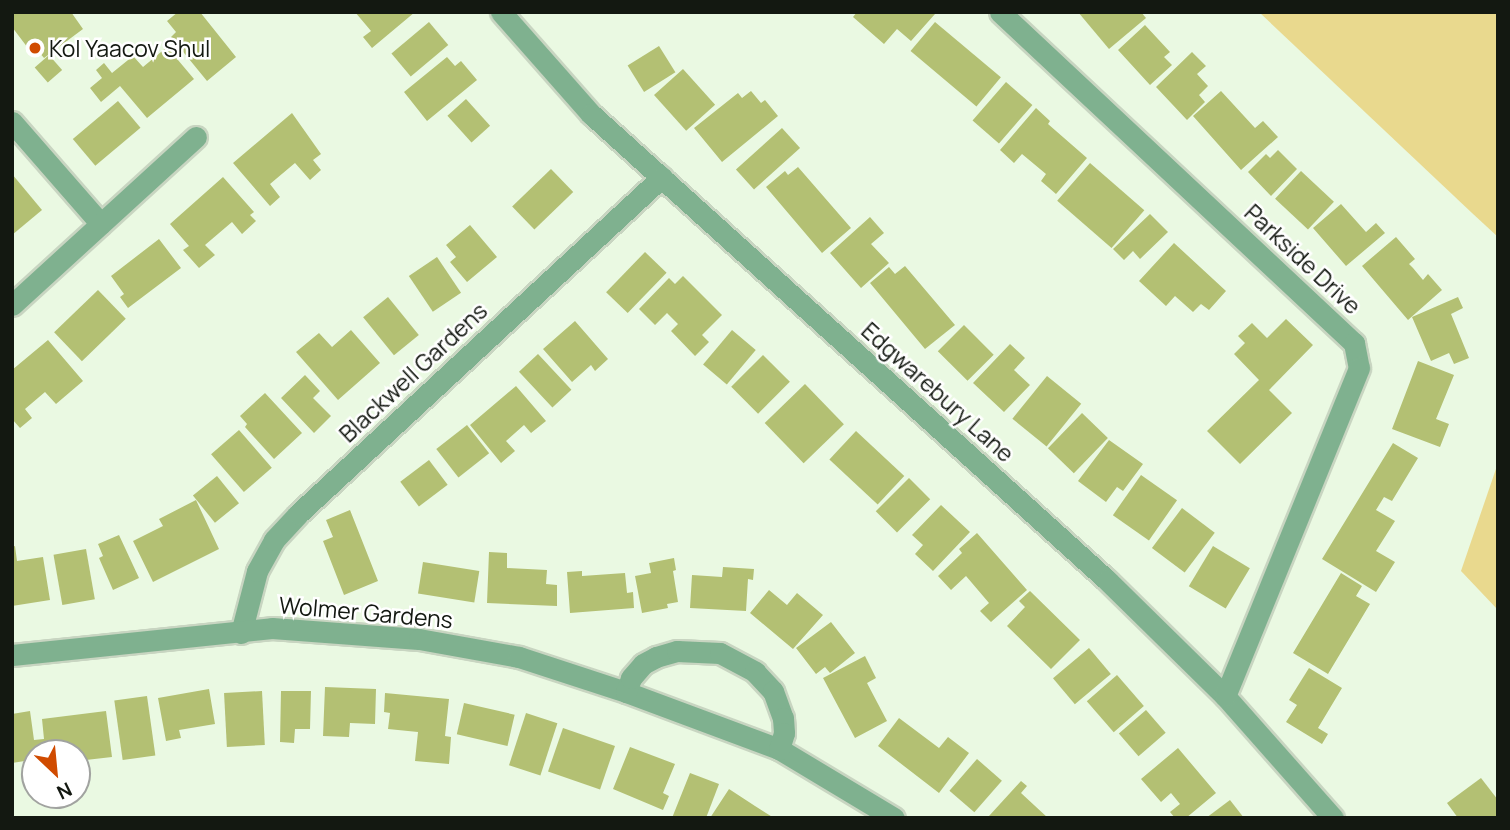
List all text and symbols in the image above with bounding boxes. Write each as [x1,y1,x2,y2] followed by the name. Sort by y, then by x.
[49,34,210,62] place label: Kol Yaacov Shul
[27,40,43,56] marker: Kol Yaacov Shul
[1239,198,1367,320] street label: Parkside Drive
[333,296,493,448] street label: Blackwell Gardens
[856,316,1020,468] street label: Edgwarebury Lane
[278,591,454,633] street label: Wolmer Gardens
[21,739,91,809] north arrow
[52,776,76,806] text: N

